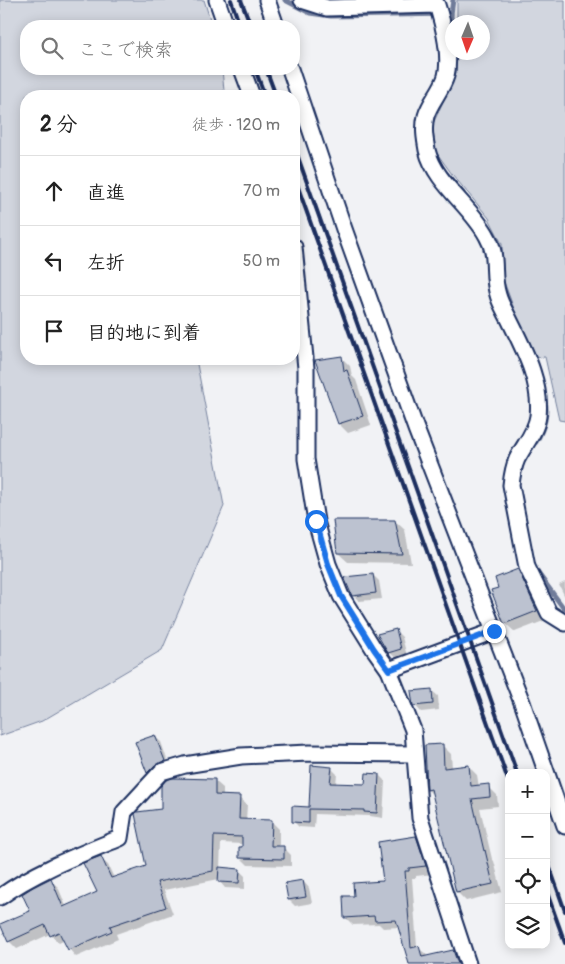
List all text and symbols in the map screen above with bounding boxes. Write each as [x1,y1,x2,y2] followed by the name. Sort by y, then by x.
[445,15,490,60] north arrow
[20,20,300,75] search box
[38,34,66,62] icon: search
[78,38,173,62] text: ここで検索
[40,111,77,138] text: 2 分
[192,115,280,135] text: 徒歩 · 120 m
[40,177,68,205] icon: ahead
[87,181,125,205] text: 直進
[243,181,280,201] text: 70 m
[40,247,68,275] icon: left
[87,251,125,275] text: 左折
[243,251,280,271] text: 50 m
[40,317,68,345] icon: arrive
[87,321,201,345] text: 目的地に到着
[305,510,328,533] route start
[483,620,506,643] route end
[505,769,550,949] map controls
[505,769,550,814] button: +
[505,814,550,859] button: −
[505,859,550,904] button: locate
[505,904,550,949] button: layers

